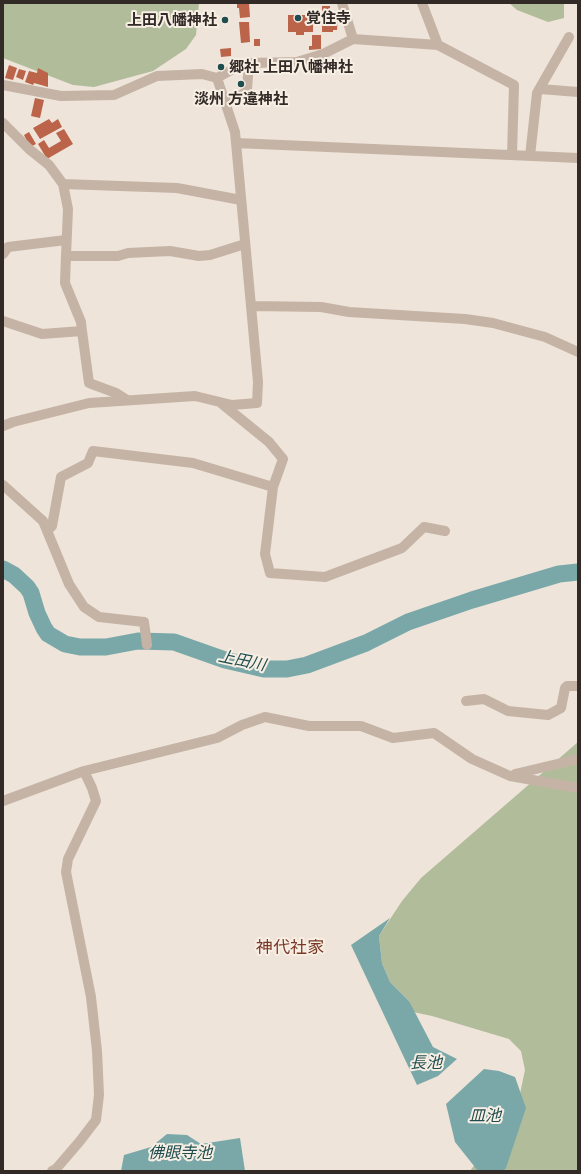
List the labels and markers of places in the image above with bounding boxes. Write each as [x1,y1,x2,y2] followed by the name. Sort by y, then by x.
[306,9,351,27] place label: 覚住寺
[127,11,217,29] place label: 上田八幡神社
[293,13,303,23] marker: 覚住寺
[220,15,230,25] marker: 上田八幡神社
[229,58,353,76] place label: 郷社 上田八幡神社
[216,62,226,72] marker: 郷社 上田八幡神社
[236,79,246,89] marker: 淡州 方違神社
[194,90,288,108] place label: 淡州 方違神社

